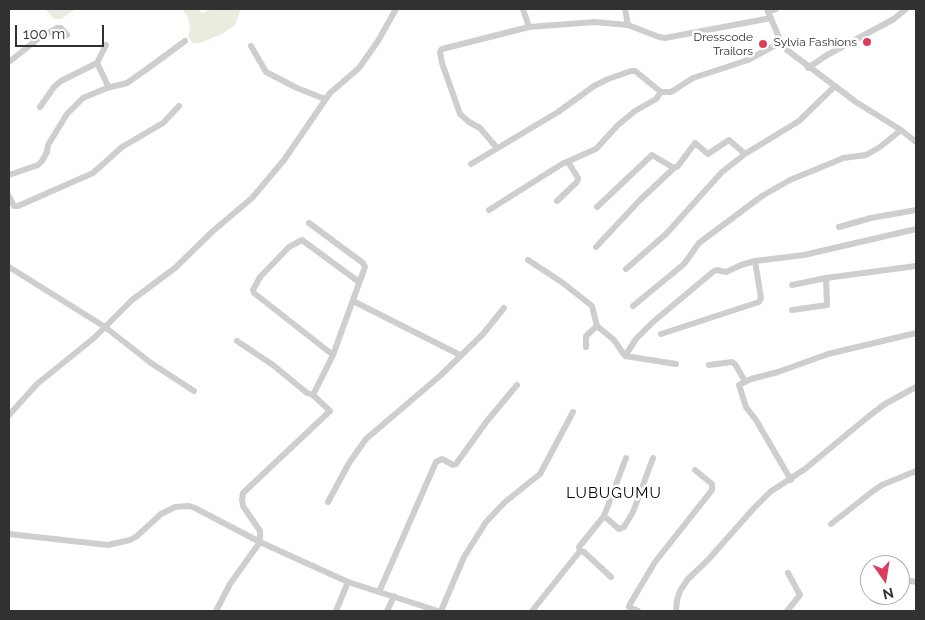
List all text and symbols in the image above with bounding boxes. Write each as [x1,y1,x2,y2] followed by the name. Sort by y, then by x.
[18,15,106,47] scale bar
[23,25,65,43] text: 100 m
[694,30,753,58] place label: Dresscode Trailors
[774,35,857,49] place label: Sylvia Fashions
[861,36,873,48] marker: Sylvia Fashions
[757,38,769,50] marker: Dresscode Trailors
[565,484,663,502] district label: LUBUGUMU
[860,555,910,605] north arrow
[881,585,895,603] text: N

